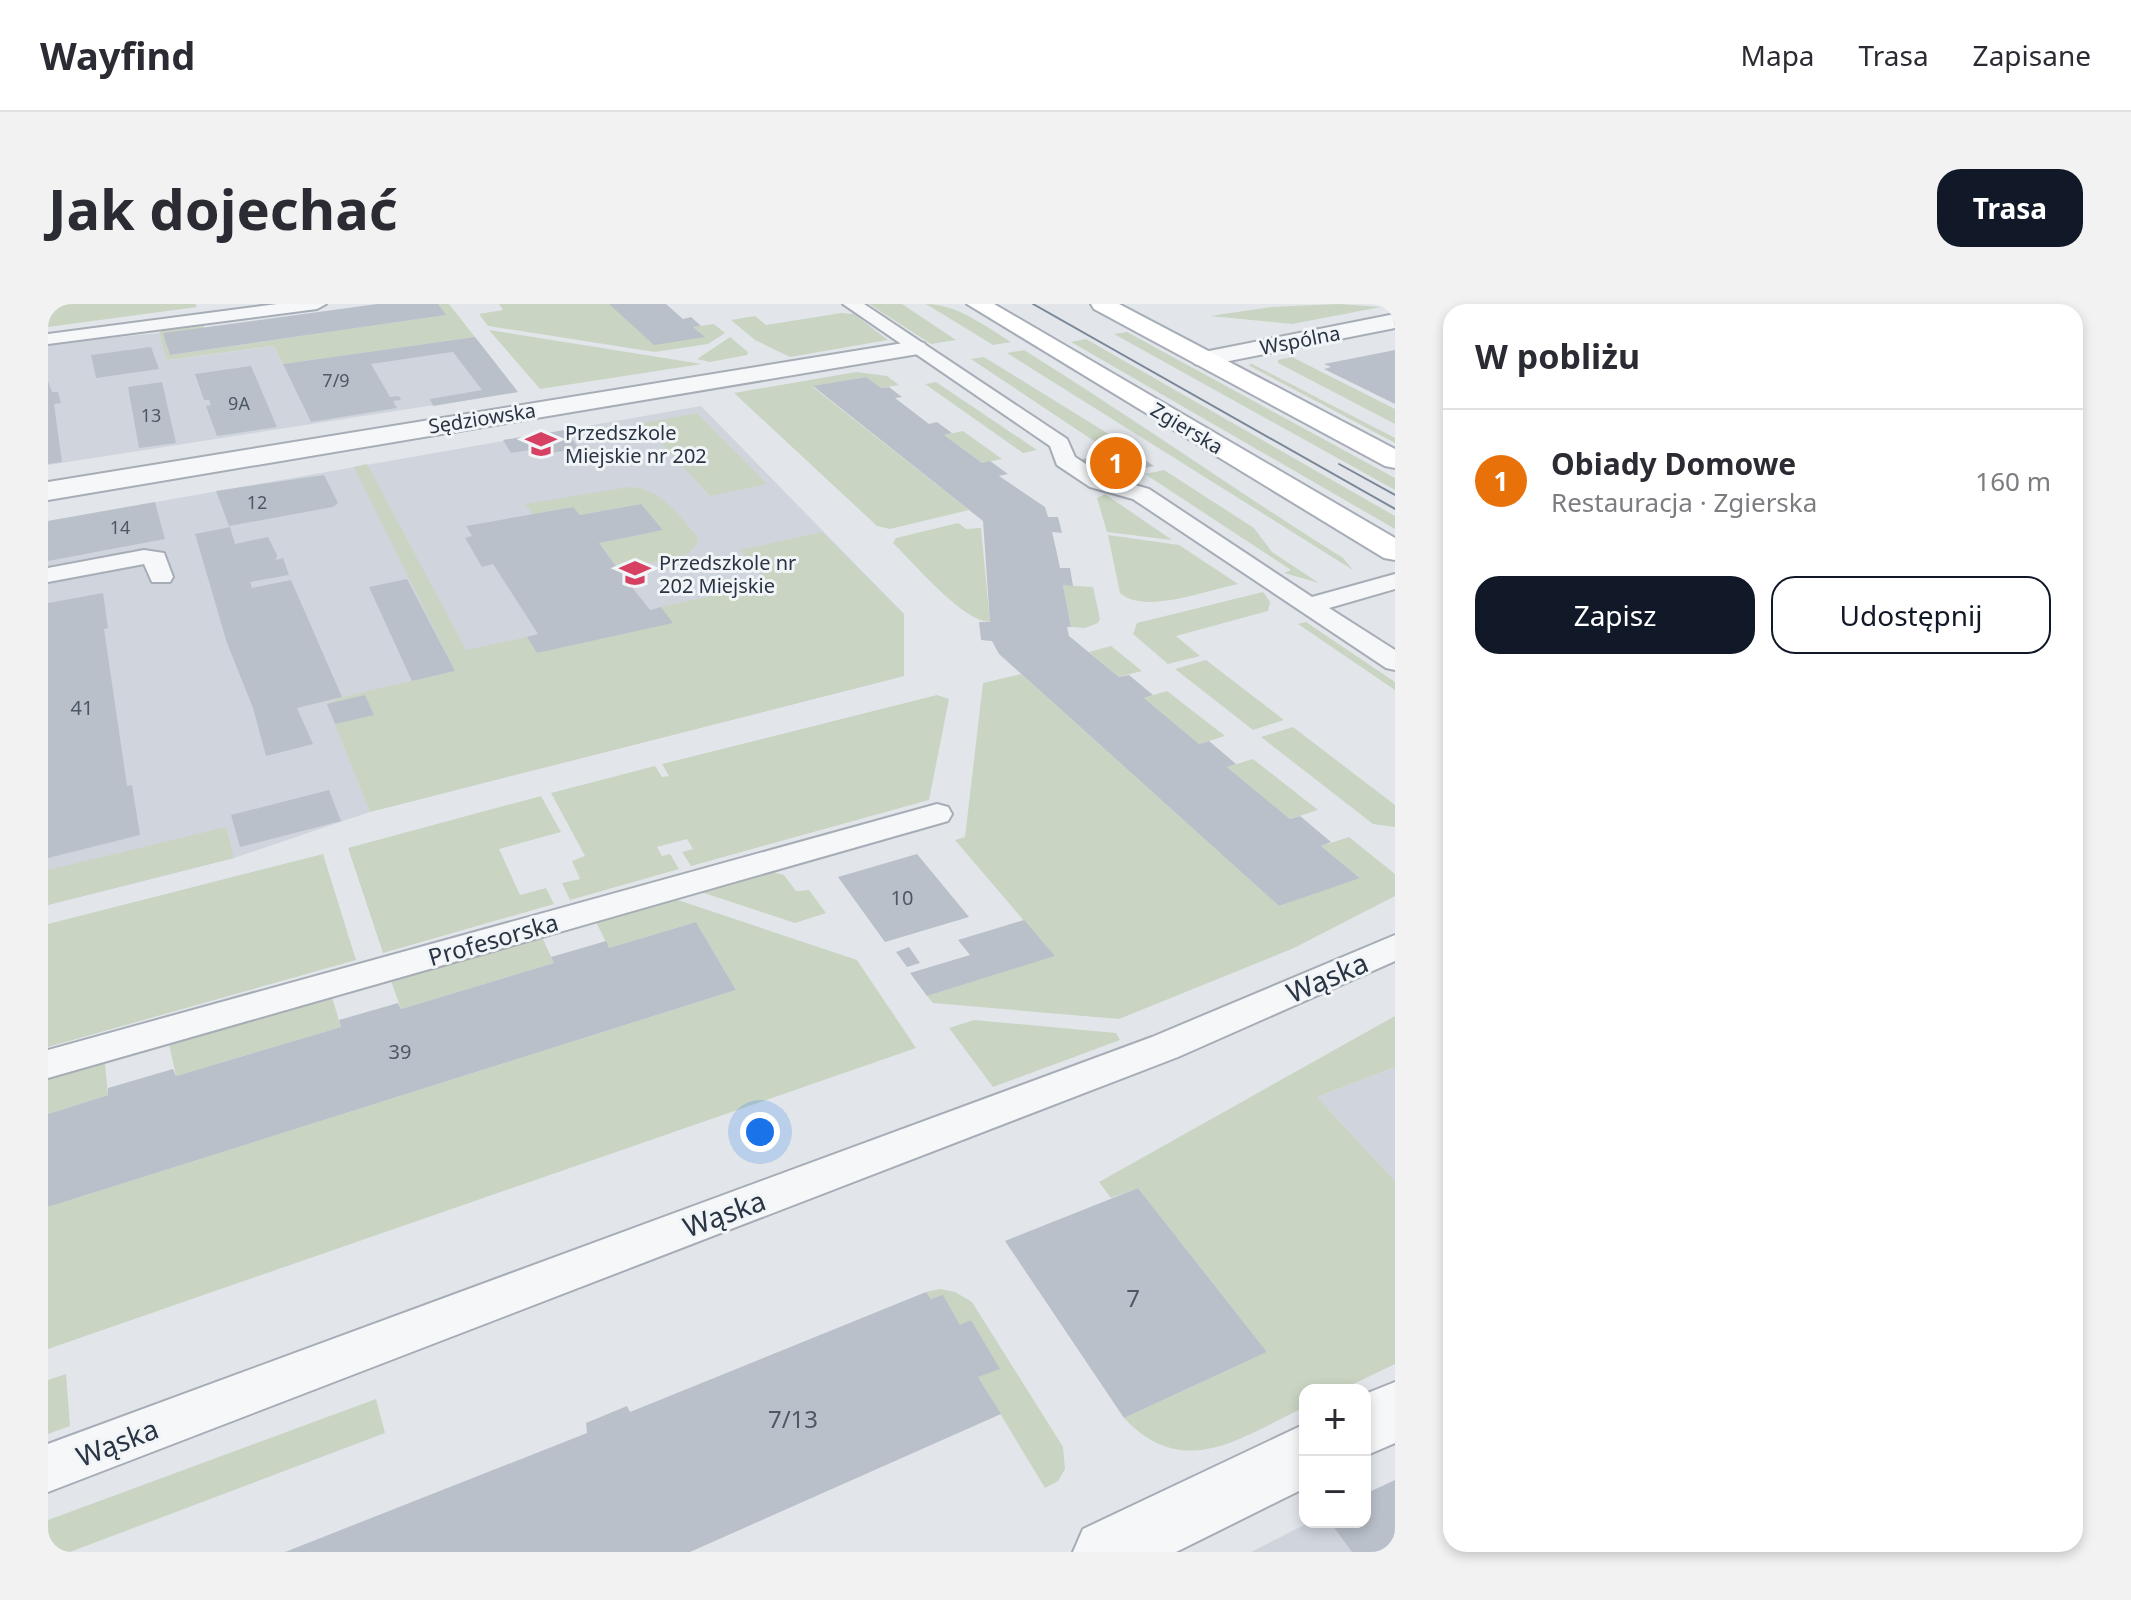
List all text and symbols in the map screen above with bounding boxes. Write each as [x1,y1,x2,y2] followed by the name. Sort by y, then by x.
[40,29,195,81] text: Wayfind
[1741,36,1815,74] text: Mapa
[1859,36,1929,74] text: Trasa
[1973,36,2091,74] text: Zapisane
[1937,169,2083,247] button: Trasa
[48,170,398,246] text: Jak dojechać
[1258,319,1342,361] street label: Wspólna
[1475,333,1640,379] text: W pobliżu
[322,368,350,392] house number: 7/9
[228,391,250,415] house number: 9A
[427,396,537,440] street label: Sędziowska
[1146,396,1228,460] street label: Zgierska
[141,403,161,427] house number: 13
[565,419,707,469] place label: Przedszkole Miejskie nr 202
[524,427,558,461] school or university icon: Przedszkole Miejskie nr 202
[1090,433,1142,493] pin: 1
[1551,443,1796,484] text: Obiady Domowe
[1494,463,1508,499] text: 1
[1975,463,2051,499] text: 160 m
[1551,484,1817,520] text: Restauracja · Zgierska
[247,490,267,514] house number: 12
[110,515,130,539] house number: 14
[659,549,796,599] place label: Przedszkole nr 202 Miejskie
[618,556,652,590] school or university icon: Przedszkole nr 202 Miejskie
[1475,576,1755,654] button: Zapisz
[1771,576,2051,654] button: Udostępnij
[71,694,93,721] house number: 41
[891,884,913,911] house number: 10
[424,905,562,973] street label: Profesorska
[1280,943,1374,1011] street label: Wąska
[389,1038,411,1065] house number: 39
[740,1112,780,1152] your location
[677,1181,771,1245] street label: Wąska
[1126,1281,1140,1314] house number: 7
[1299,1384,1371,1528] map controls
[1299,1384,1371,1456] button: +
[768,1402,818,1435] house number: 7/13
[70,1409,164,1475] street label: Wąska
[1299,1456,1371,1528] button: −

